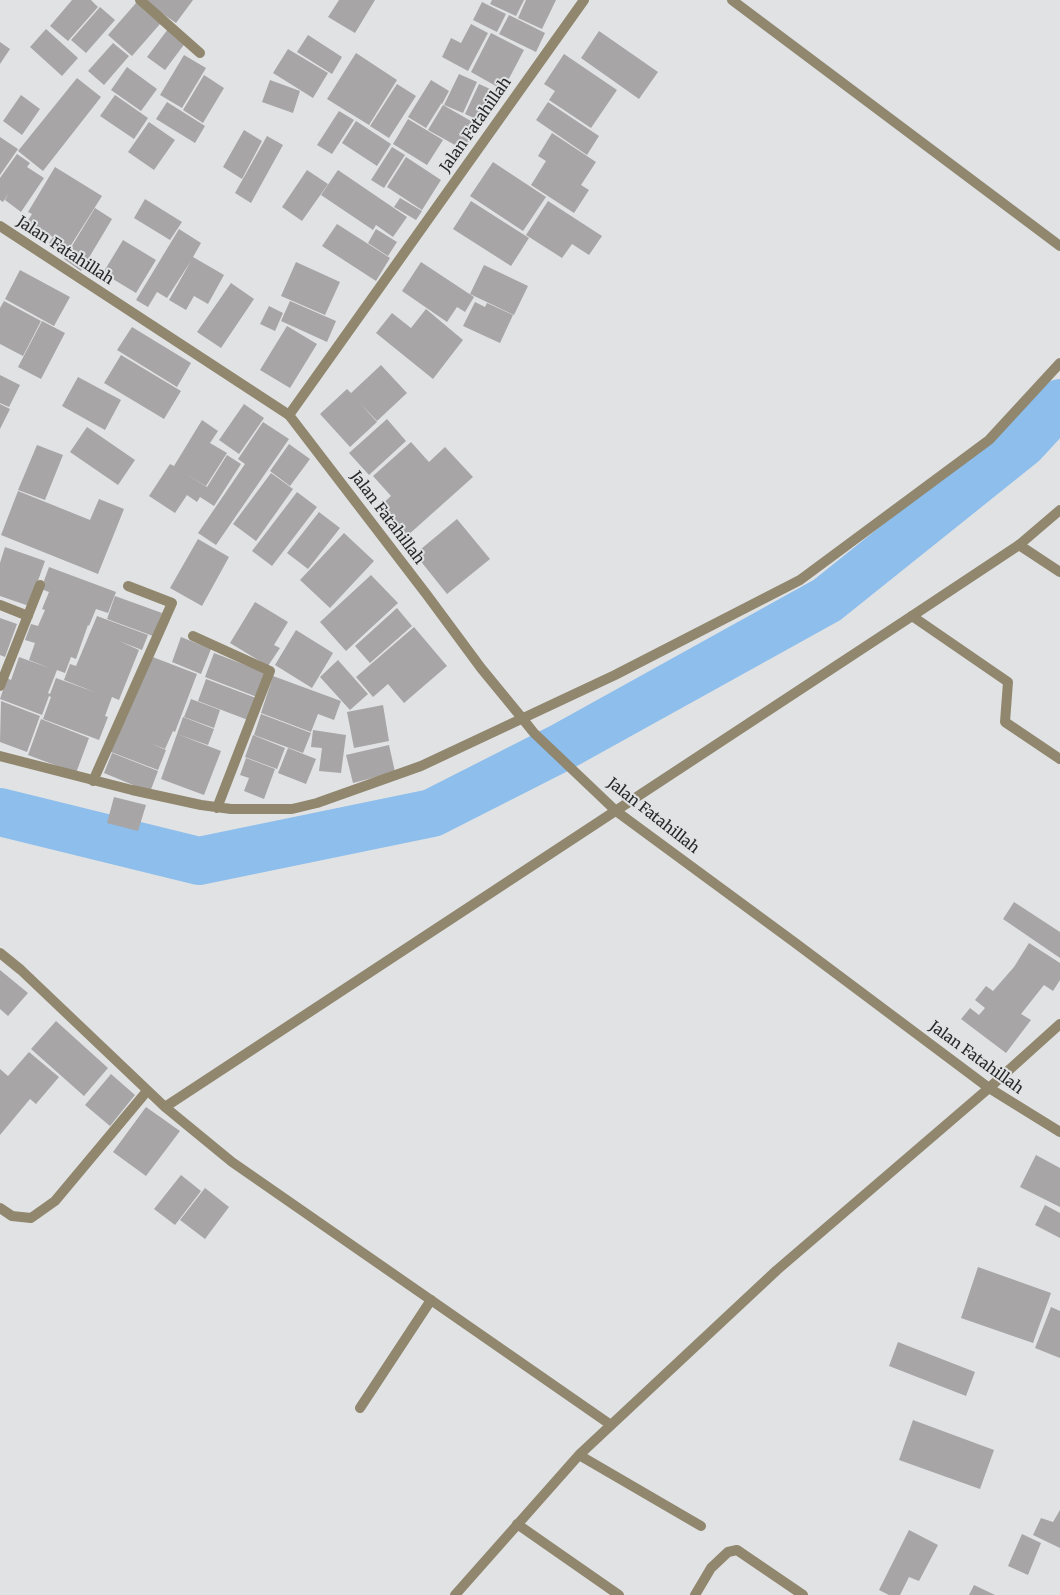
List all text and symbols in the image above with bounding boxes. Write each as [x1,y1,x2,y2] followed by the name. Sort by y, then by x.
[437,74,515,176] street label: Jalan Fatahillah
[13,213,117,289] street label: Jalan Fatahillah
[346,468,428,568] street label: Jalan Fatahillah
[603,774,703,858] street label: Jalan Fatahillah
[925,1018,1027,1098] street label: Jalan Fatahillah

